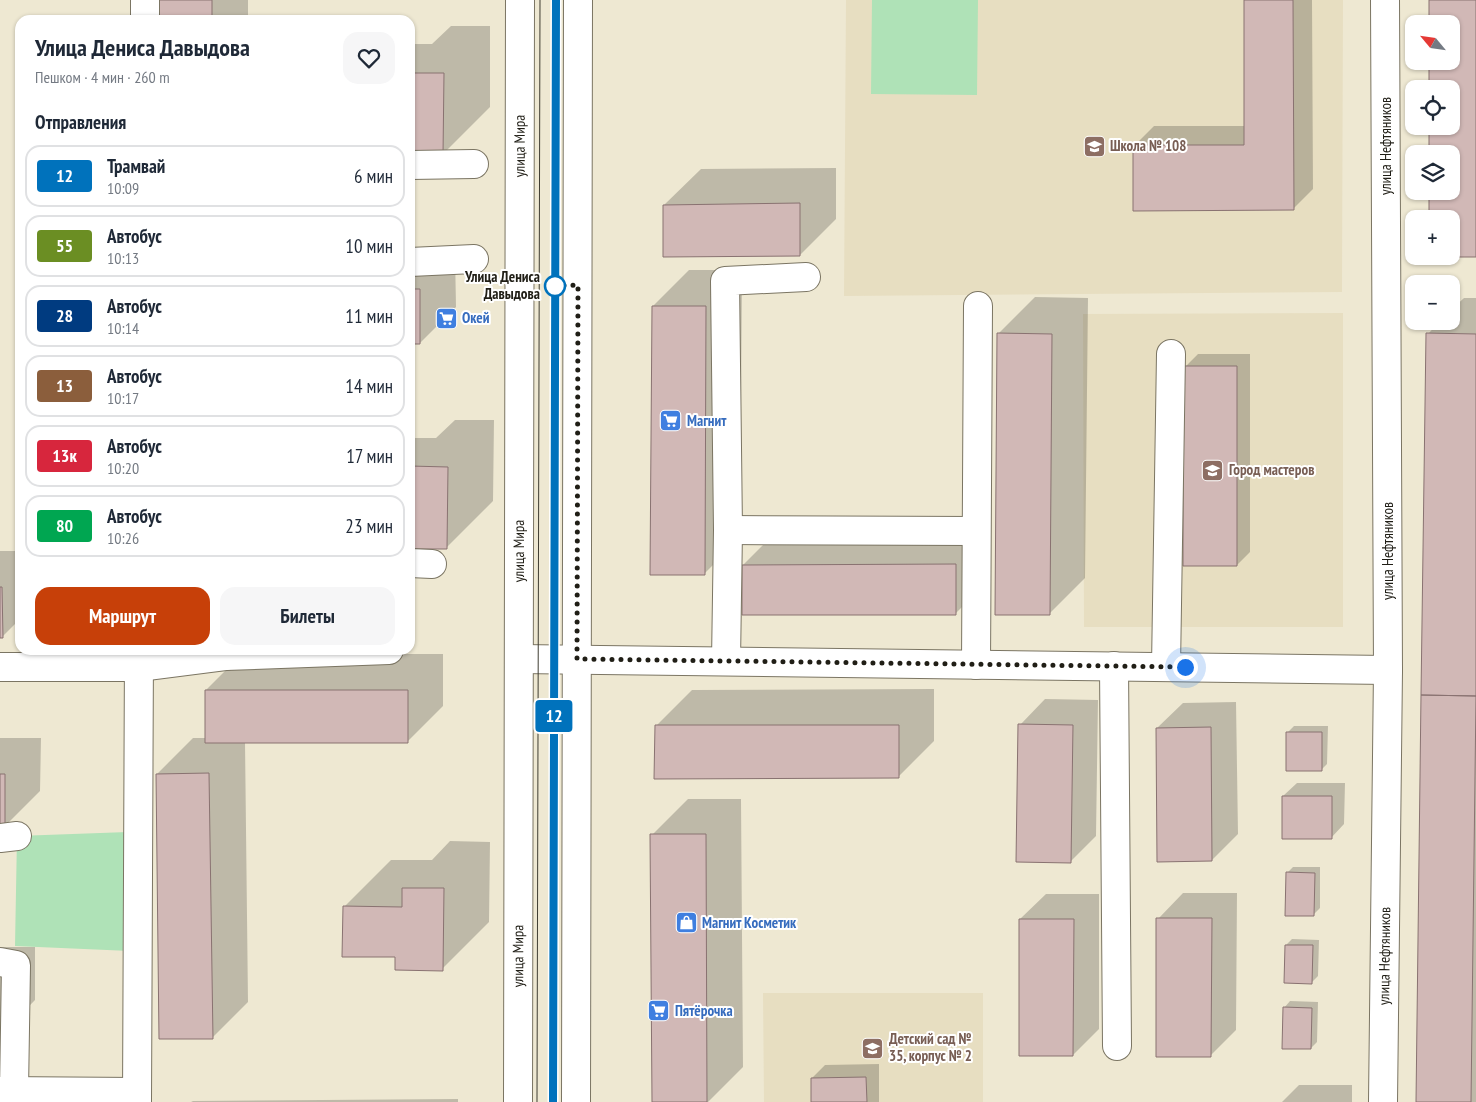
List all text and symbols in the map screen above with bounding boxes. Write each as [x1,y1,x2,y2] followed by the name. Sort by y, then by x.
[1405,15,1460,70] north arrow
[1405,15,1460,330] map controls
[35,32,250,63] text: Улица Дениса Давыдова
[343,32,395,84] button: heart
[35,67,170,87] text: Пешком · 4 мин · 260 m
[1405,80,1460,135] button: locate
[1376,97,1395,195] street label: улица Нефтяников
[35,110,126,134] text: Отправления
[510,115,529,177] street label: улица Мира
[1082,134,1106,158] school or university icon: Школа № 108
[1110,136,1186,155] place label: Школа № 108
[1405,145,1460,200] button: layers
[107,154,165,178] text: Трамвай
[56,164,73,187] text: 12
[354,164,393,188] text: 6 мин
[107,178,139,198] text: 10:09
[1405,210,1460,265] button: +
[107,224,162,248] text: Автобус
[56,234,73,257] text: 55
[345,234,393,258] text: 10 мин
[107,248,139,268] text: 10:13
[464,267,540,303] place label: Улица Дениса Давыдова
[544,275,566,297] marker: Улица Дениса Давыдова
[1405,275,1460,330] button: −
[107,294,162,318] text: Автобус
[56,304,73,327] text: 28
[345,304,393,328] text: 11 мин
[434,306,458,330] supermarket icon: Окей
[462,308,490,327] place label: Окей
[107,318,139,338] text: 10:14
[107,364,162,388] text: Автобус
[56,374,73,397] text: 13
[345,374,393,398] text: 14 мин
[107,388,139,408] text: 10:17
[659,409,683,433] supermarket icon: Магнит
[687,411,727,430] place label: Магнит
[107,434,162,458] text: Автобус
[52,444,77,467] text: 13к
[346,444,393,468] text: 17 мин
[107,458,139,478] text: 10:20
[1201,458,1225,482] school or university icon: Город мастеров
[1229,460,1314,479] place label: Город мастеров
[1378,502,1397,600] street label: улица Нефтяников
[107,504,162,528] text: Автобус
[56,514,73,537] text: 80
[345,514,393,538] text: 23 мин
[509,520,528,582] street label: улица Мира
[107,528,139,548] text: 10:26
[35,587,210,645] button: Маршрут
[220,587,395,645] button: Билеты
[1173,655,1198,680] your location
[532,700,576,732] line badge: 12
[545,704,563,727] text: 12
[1374,907,1394,1005] street label: улица Нефтяников
[674,911,698,935] shop icon: Магнит Косметик
[702,913,797,932] place label: Магнит Косметик
[508,925,527,987] street label: улица Мира
[647,999,671,1023] supermarket icon: Пятёрочка
[675,1001,733,1020] place label: Пятёрочка
[889,1029,972,1065] place label: Детский сад № 35, корпус № 2
[861,1036,885,1060] school or university icon: Детский сад № 35, корпус № 2

